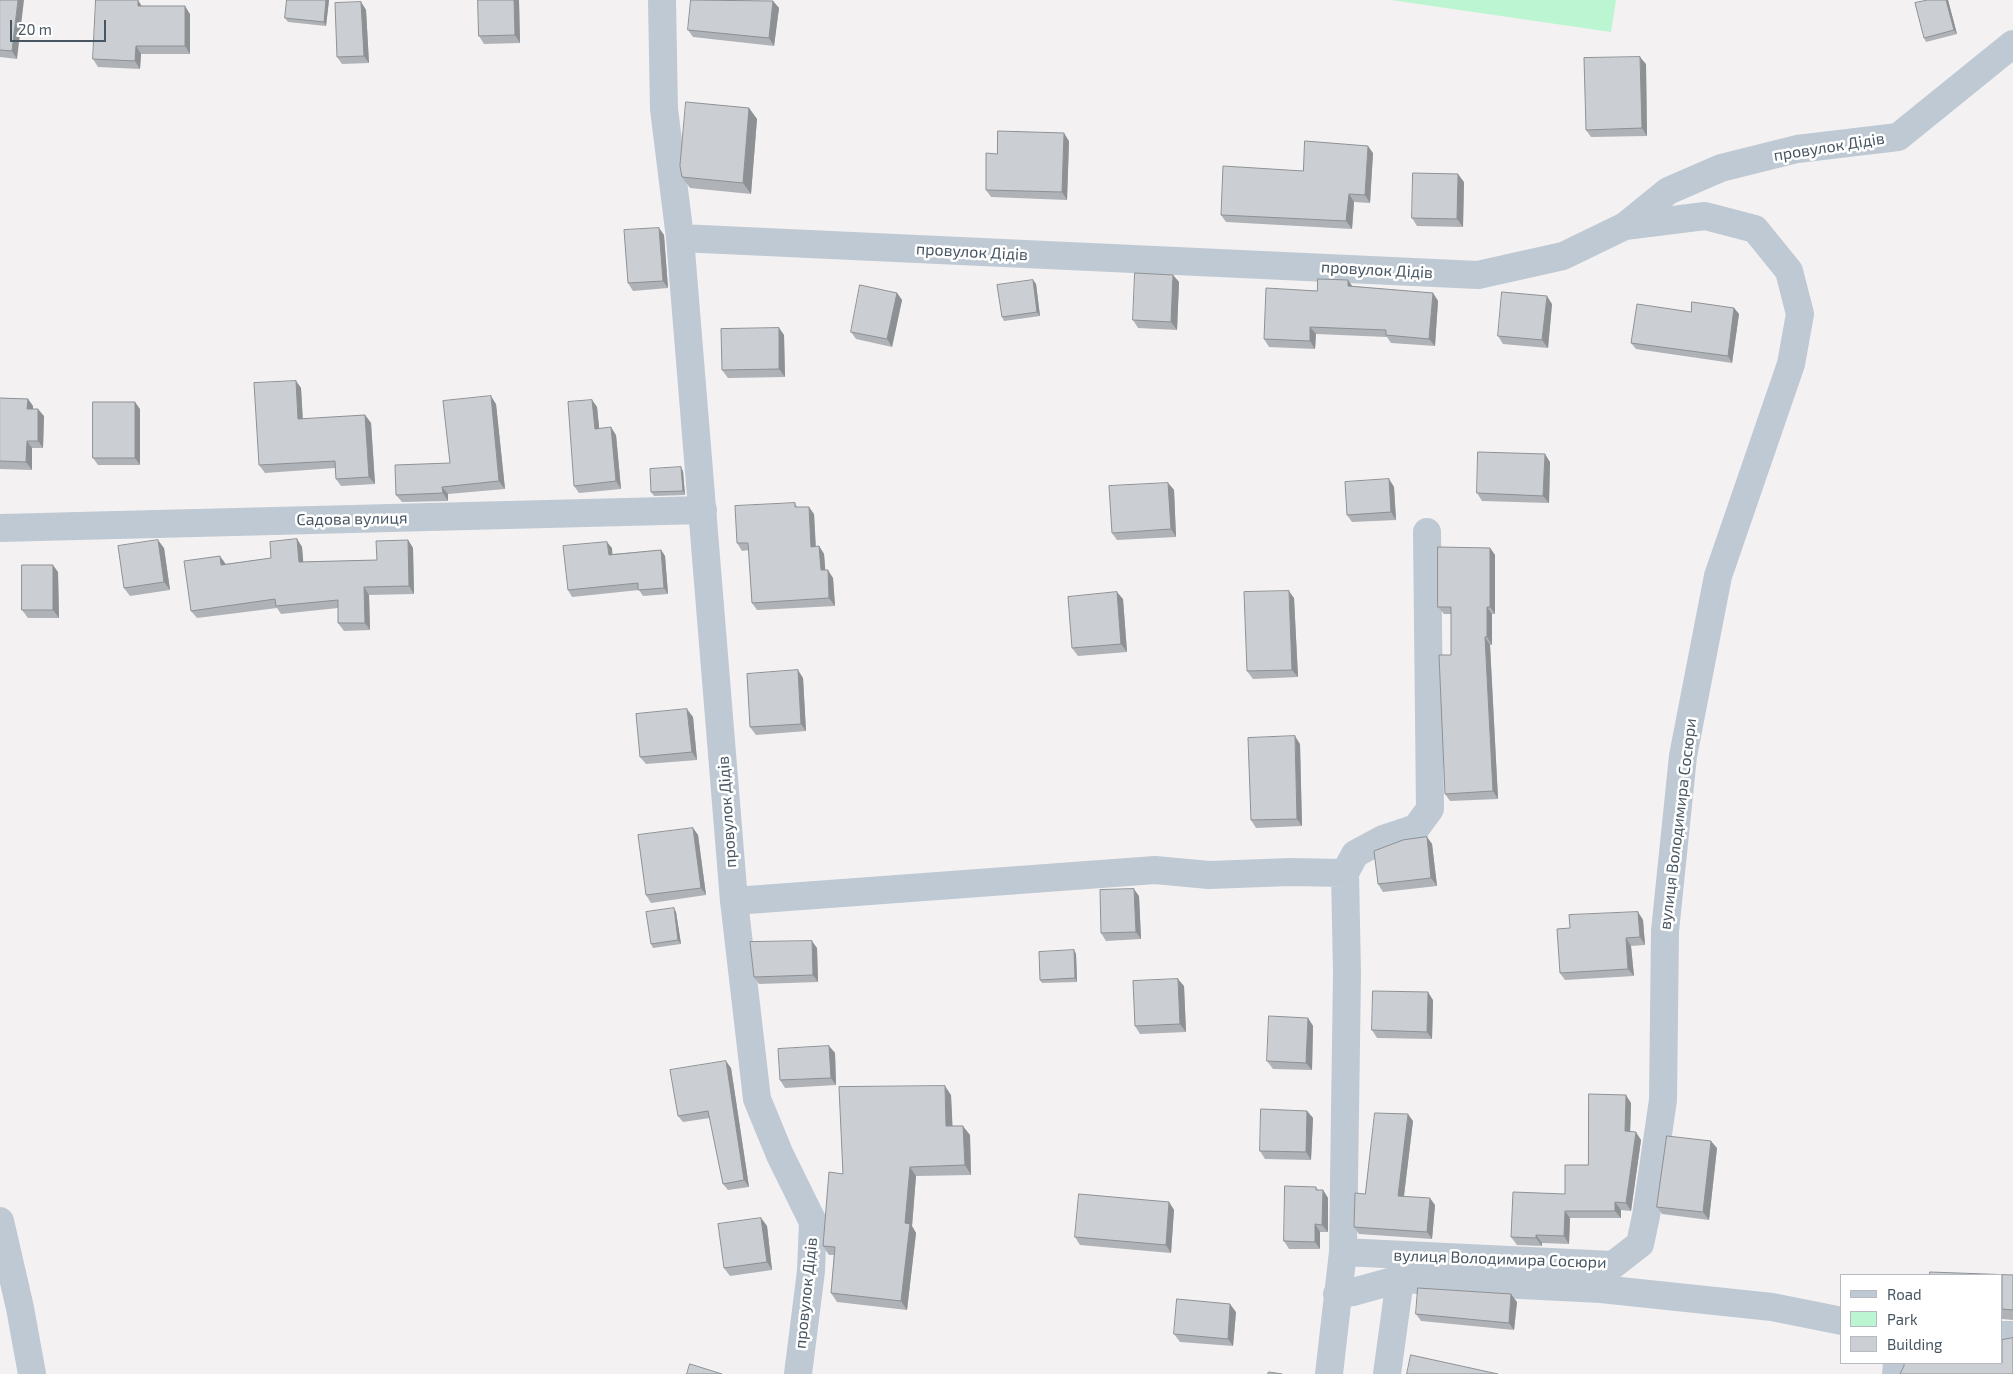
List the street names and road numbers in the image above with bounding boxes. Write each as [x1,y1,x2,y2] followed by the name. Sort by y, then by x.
[1772,129,1886,165] street label: провулок Дідів
[916,239,1028,265] street label: провулок Дідів
[1321,257,1433,283] street label: провулок Дідів
[296,508,408,530] street label: Садова вулиця
[1655,717,1701,931] street label: вулиця Володимира Сосюри
[714,755,740,869] street label: провулок Дідів
[791,1236,821,1350] street label: провулок Дідів
[1393,1246,1607,1272] street label: вулиця Володимира Сосюри

